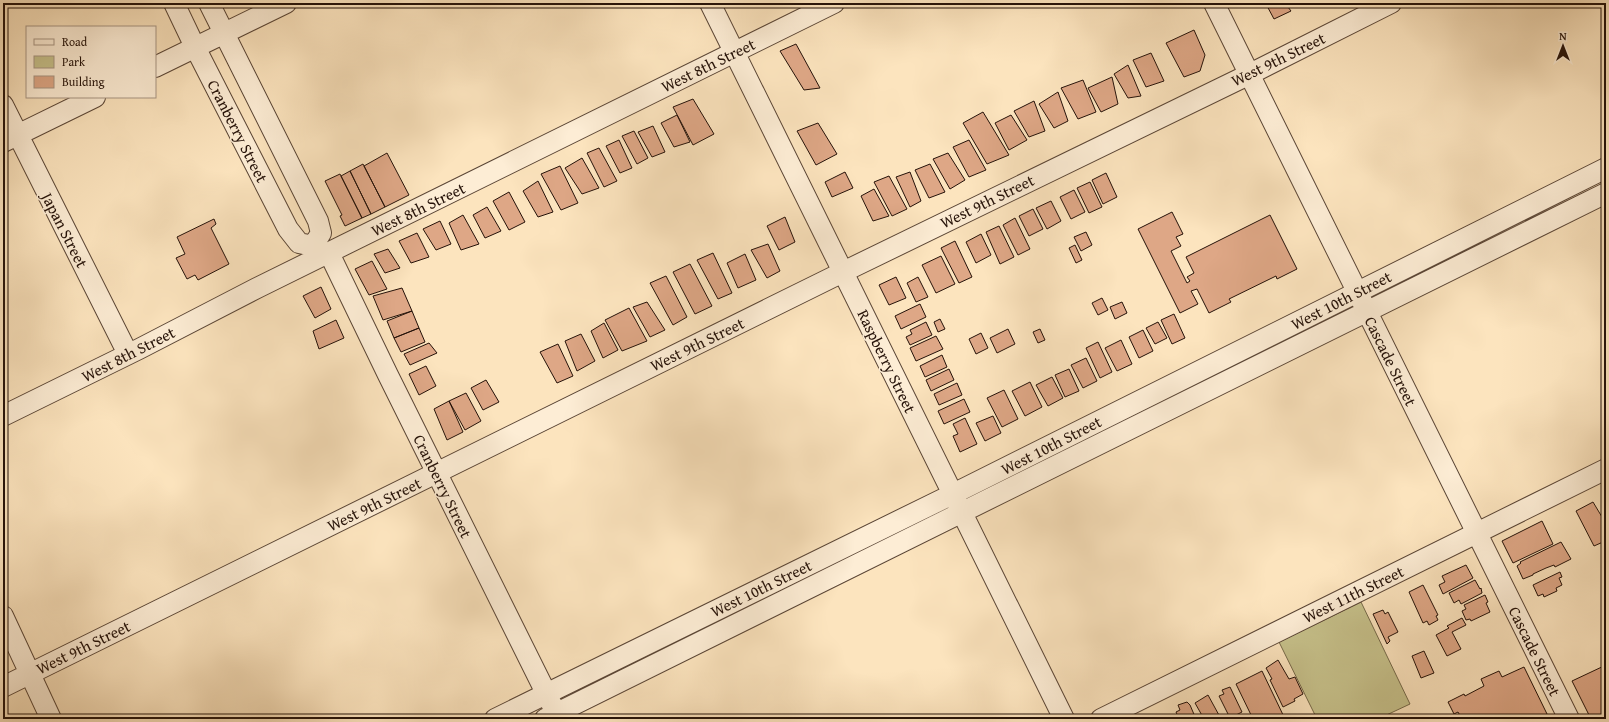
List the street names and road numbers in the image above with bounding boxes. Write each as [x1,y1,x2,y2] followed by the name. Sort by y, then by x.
[1227,26,1330,92] street label: West 9th Street
[657,32,760,98] street label: West 8th Street
[202,75,274,187] street label: Cranberry Street
[936,168,1039,234] street label: West 9th Street
[367,176,470,242] street label: West 8th Street
[35,186,94,272] street label: Japan Street
[1287,264,1396,336] street label: West 10th Street
[852,305,923,417] street label: Raspberry Street
[646,311,749,377] street label: West 9th Street
[1359,312,1423,410] street label: Cascade Street
[77,320,179,388] street label: West 8th Street
[997,409,1106,481] street label: West 10th Street
[408,430,479,542] street label: Cranberry Street
[323,471,426,537] street label: West 9th Street
[706,553,816,623] street label: West 10th Street
[1298,559,1408,629] street label: West 11th Street
[1503,602,1567,700] street label: Cascade Street
[32,614,135,680] street label: West 9th Street

